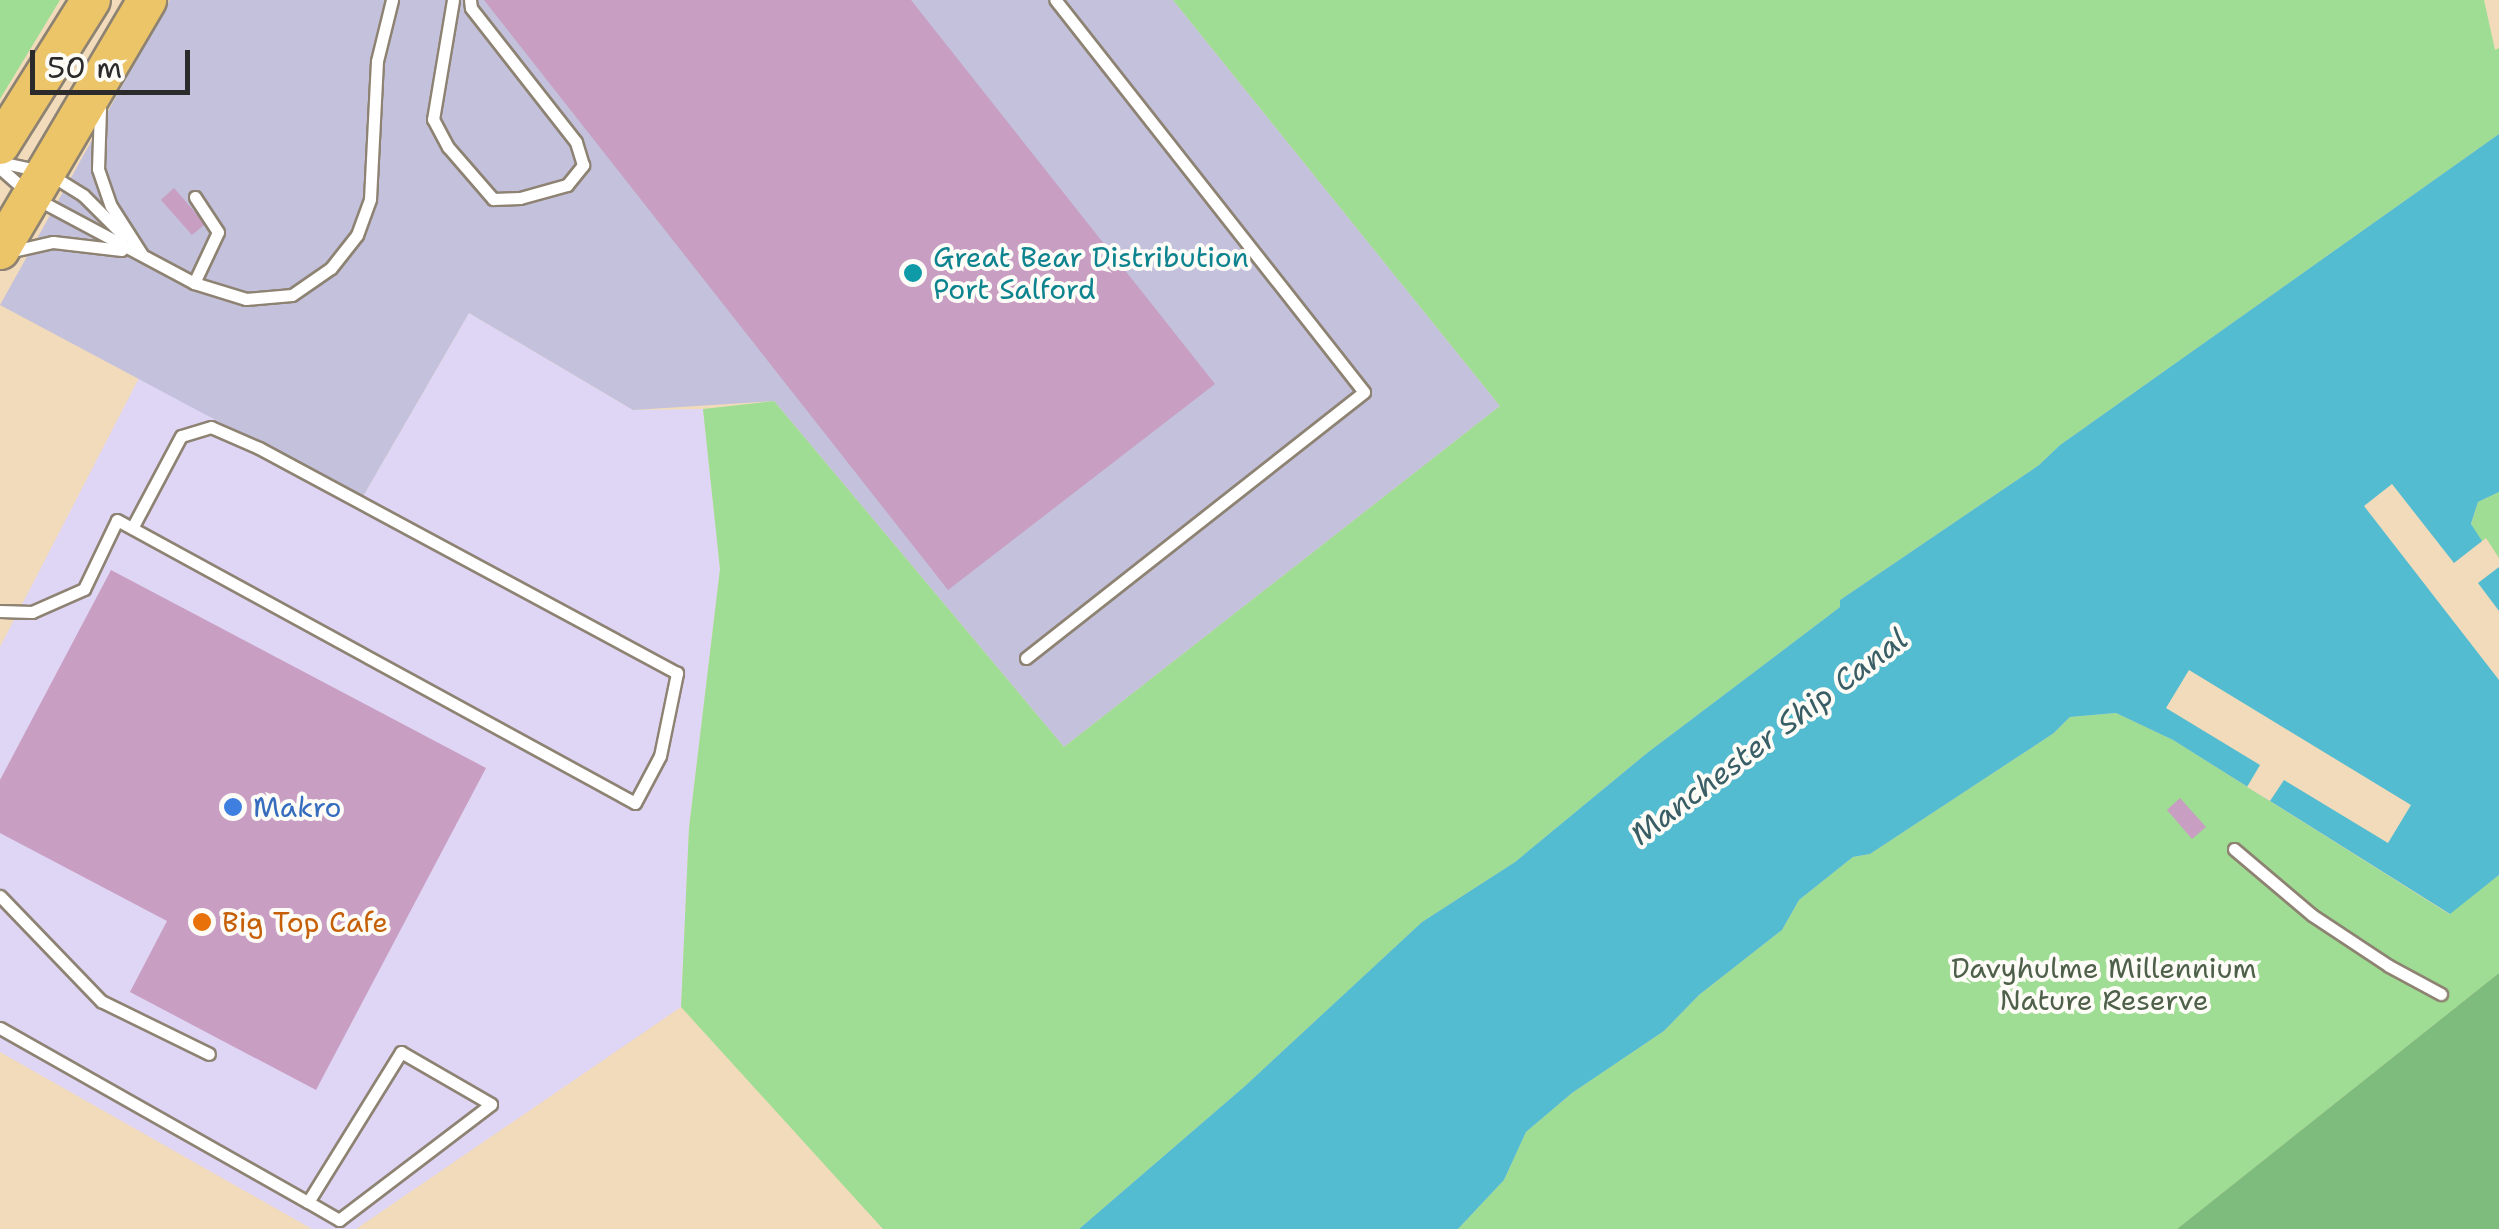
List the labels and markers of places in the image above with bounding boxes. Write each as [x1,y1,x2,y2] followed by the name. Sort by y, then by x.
[933,240,1249,306] place label: Great Bear Distribution Port Salford
[902,262,924,284] marker: Great Bear Distribution Port Salford
[253,790,341,824] place label: Makro
[222,796,244,818] marker: Makro
[222,905,388,939] place label: Big Top Cafe
[191,911,213,933] marker: Big Top Cafe

